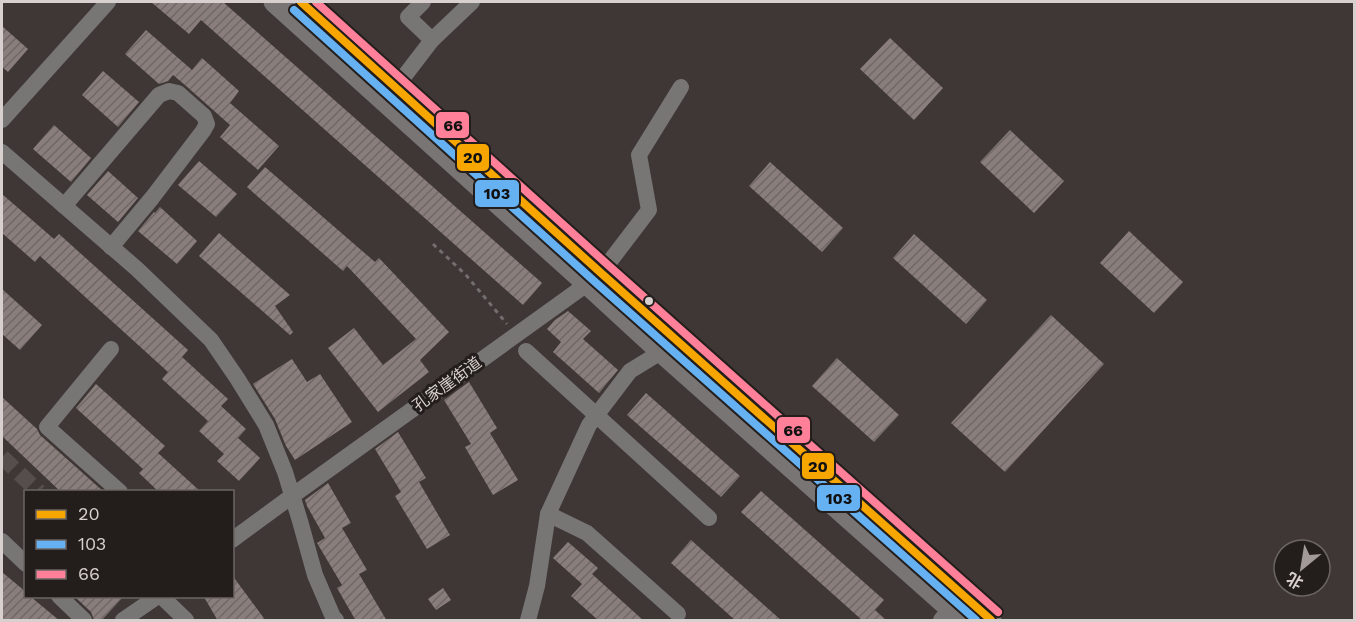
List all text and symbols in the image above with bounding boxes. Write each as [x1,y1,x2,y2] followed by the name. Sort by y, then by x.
[435,111,470,139] line badge: 66
[443,116,463,135] text: 66
[456,143,490,172] line badge: 20
[463,148,483,167] text: 20
[474,179,520,208] line badge: 103
[484,184,510,203] text: 103
[643,295,655,307] unlabelled marker
[409,353,485,415] street label: 孔家崖街道
[776,416,811,444] line badge: 66
[783,421,803,440] text: 66
[801,452,835,480] line badge: 20
[808,457,828,476] text: 20
[816,484,861,512] line badge: 103
[826,489,852,508] text: 103
[24,490,234,598] legend
[78,503,100,524] text: 20
[78,533,106,554] text: 103
[1272,538,1332,598] north arrow
[78,563,100,584] text: 66
[1283,568,1306,593] text: 北

